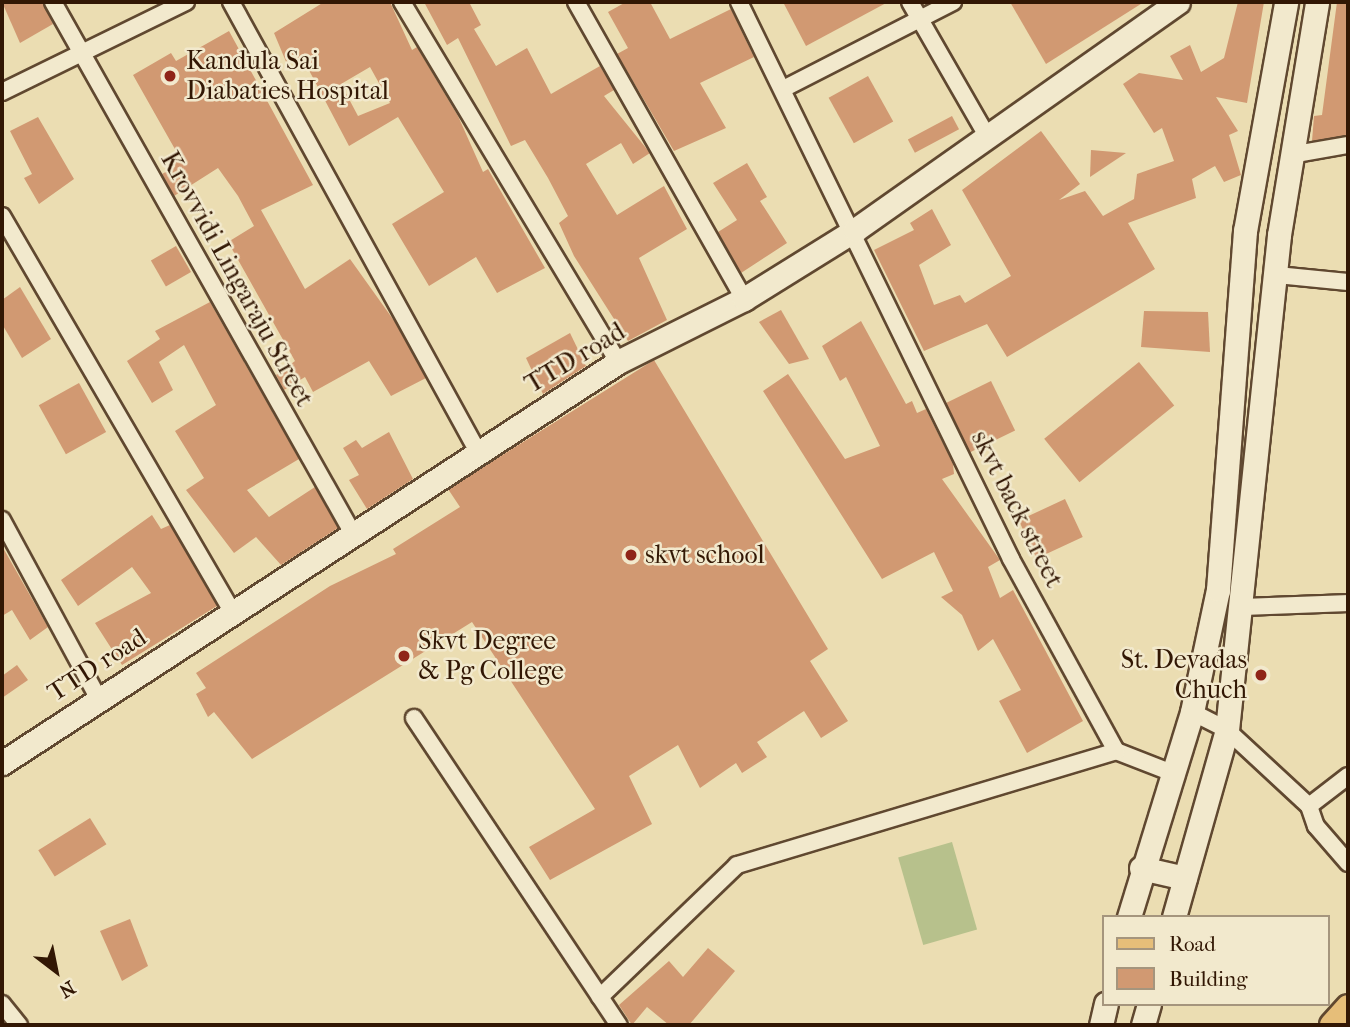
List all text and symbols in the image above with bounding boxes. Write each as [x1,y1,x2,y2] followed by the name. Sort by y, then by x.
[186,45,389,106] place label: Kandula Sai Diabaties Hospital
[160,66,180,86] marker: Kandula Sai Diabaties Hospital
[154,146,320,412] street label: Krovvidi Lingaraju Street
[519,316,631,400] street label: TTD road
[964,425,1070,593] street label: skvt back street
[645,539,765,571] place label: skvt school
[623,547,639,563] marker: skvt school
[42,622,152,708] street label: TTD road
[418,625,564,686] place label: Skvt Degree & Pg College
[1121,644,1247,706] place label: St. Devadas Chuch
[396,648,412,664] marker: Skvt Degree & Pg College
[1253,667,1269,683] marker: St. Devadas Chuch
[1102,915,1329,1006] legend
[1169,932,1216,956] text: Road
[21,936,91,1006] north arrow
[1169,967,1247,991] text: Building
[55,976,79,1002] text: N

